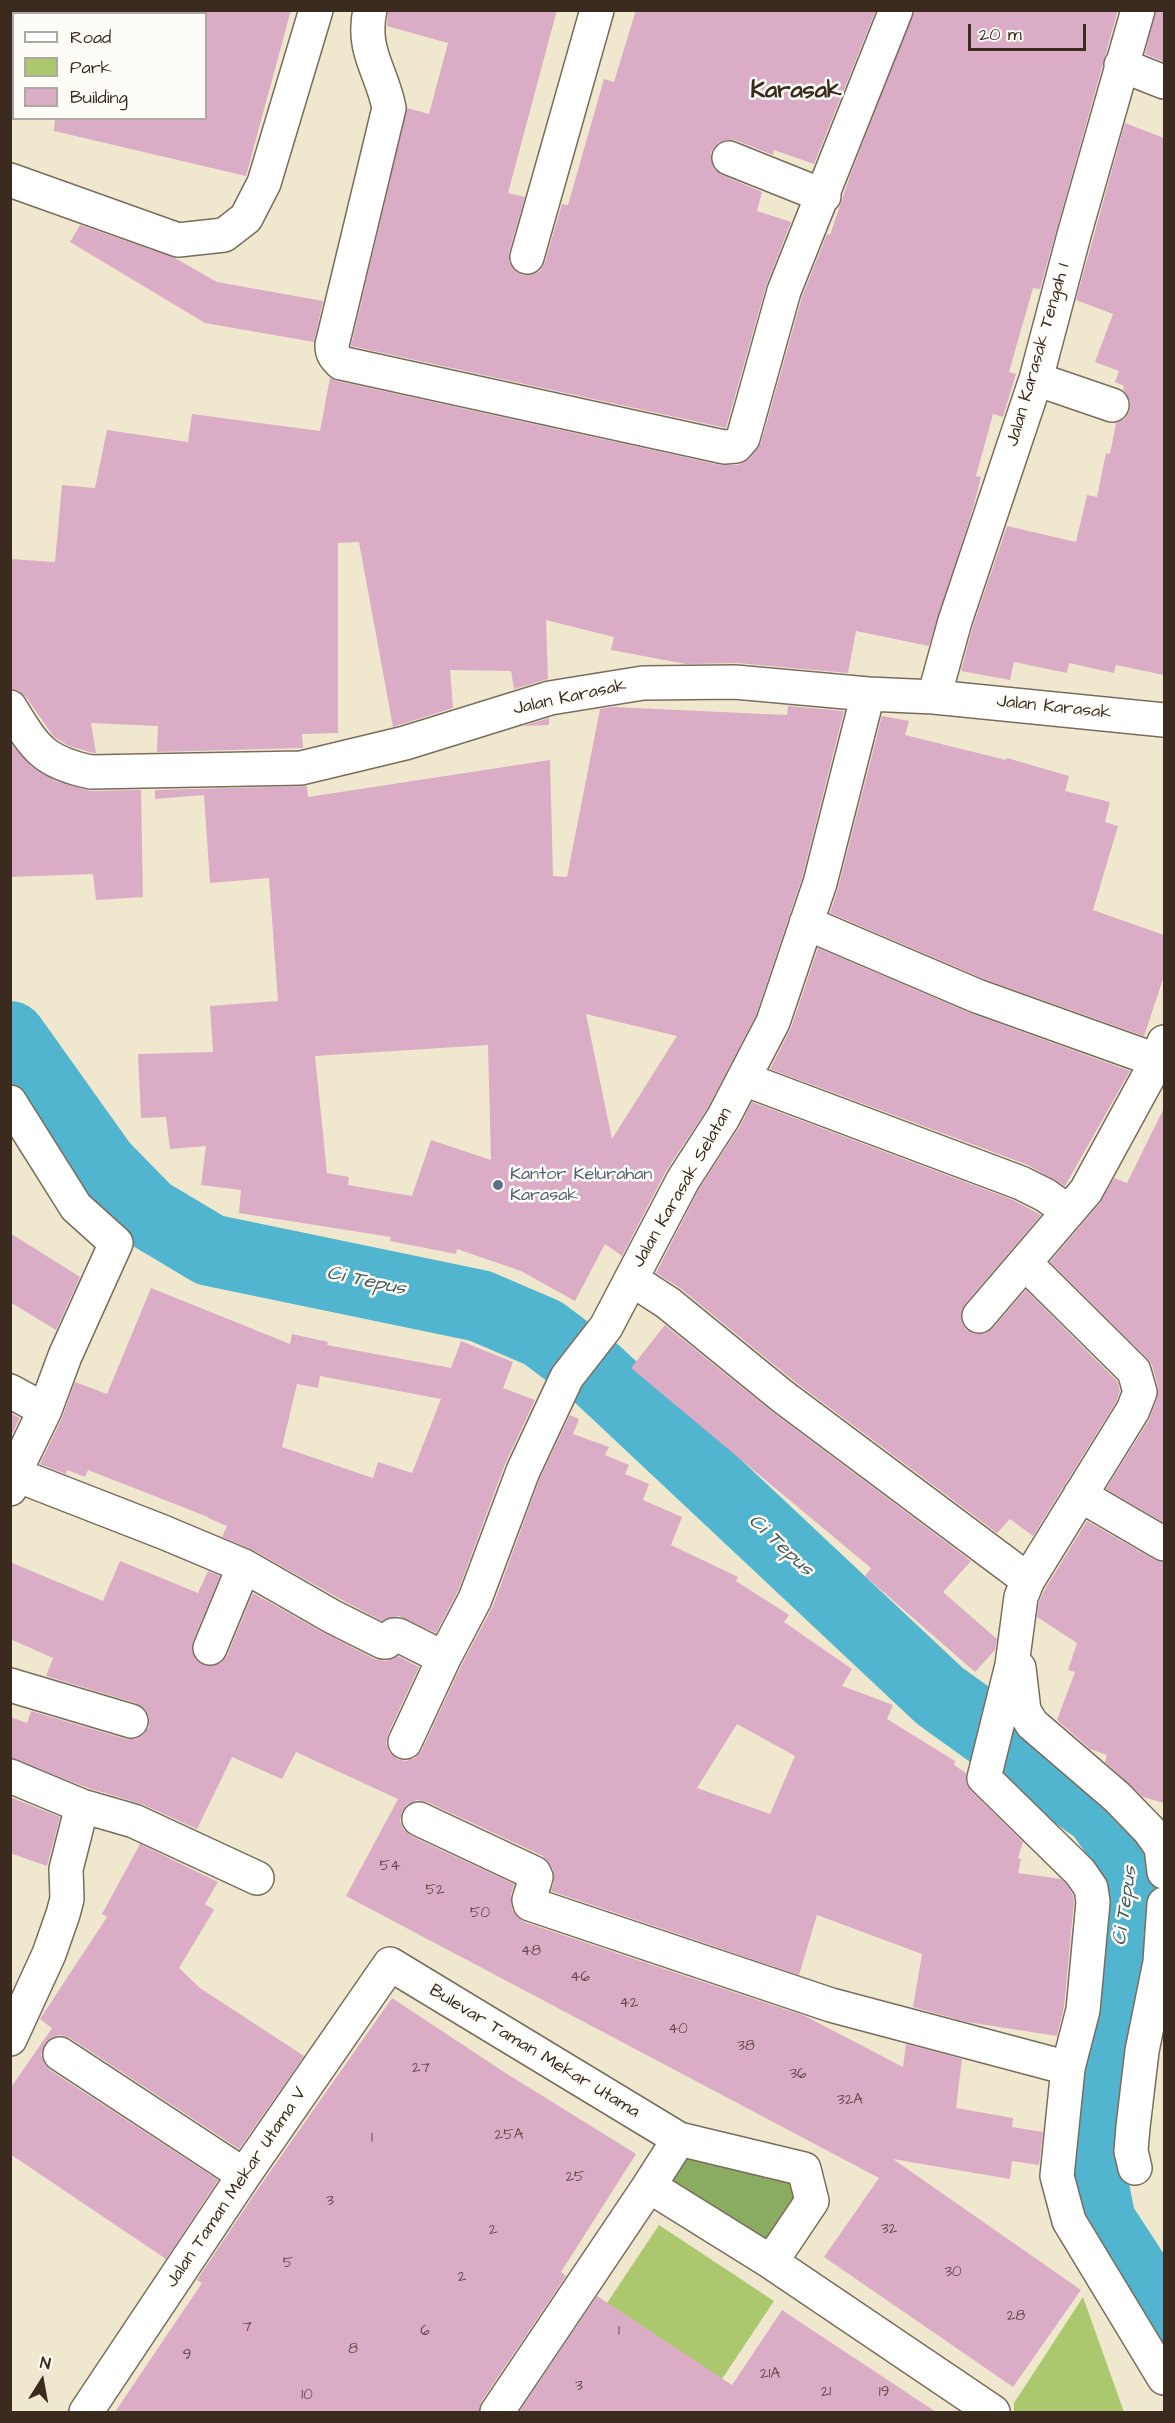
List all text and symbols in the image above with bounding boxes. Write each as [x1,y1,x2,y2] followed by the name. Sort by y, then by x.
[12,12,207,120] legend
[971,12,1090,50] scale bar
[979,22,1022,47] text: 20 m
[70,25,111,50] text: Road
[70,55,112,80] text: Park
[750,78,842,106] district label: Karasak
[70,85,128,110] text: Building
[1002,261,1076,449] street label: Jalan Karasak Tengah I
[511,675,629,721] street label: Jalan Karasak
[996,691,1112,725] street label: Jalan Karasak
[628,1104,738,1272] street label: Jalan Karasak Selatan
[510,1164,652,1206] place label: Kantor Kelurahan Karasak
[491,1178,505,1192] marker: Kantor Kelurahan Karasak
[324,1262,408,1302] water label: Ci Tepus
[743,1510,817,1582] water label: Ci Tepus
[380,1858,400,1876] house number: 54
[1109,1865,1143,1947] water label: Ci Tepus
[425,1882,445,1900] house number: 52
[470,1905,490,1923] house number: 50
[521,1943,541,1961] house number: 48
[570,1969,590,1987] house number: 46
[425,1981,643,2123] street label: Bulevar Taman Mekar Utama
[620,1995,638,2013] house number: 42
[668,2021,688,2039] house number: 40
[737,2038,755,2056] house number: 38
[412,2060,430,2078] house number: 27
[789,2066,807,2084] house number: 36
[162,2084,312,2292] street label: Jalan Taman Mekar Utama V
[837,2092,863,2110] house number: 32A
[495,2127,523,2145] house number: 25A
[371,2130,373,2148] house number: 1
[565,2169,585,2187] house number: 25
[326,2193,334,2211] house number: 3
[881,2221,897,2239] house number: 32
[489,2222,497,2240] house number: 2
[283,2255,293,2273] house number: 5
[944,2264,962,2282] house number: 30
[458,2269,466,2287] house number: 2
[1007,2308,1025,2326] house number: 28
[242,2319,252,2337] house number: 7
[420,2323,430,2341] house number: 6
[618,2323,620,2341] house number: 1
[348,2341,358,2359] house number: 8
[183,2347,191,2365] house number: 9
[12,2351,72,2411] north arrow
[38,2352,52,2375] text: N
[760,2366,780,2384] house number: 21A
[575,2378,583,2396] house number: 3
[821,2384,831,2402] house number: 21
[879,2384,889,2402] house number: 19
[301,2387,313,2405] house number: 10

